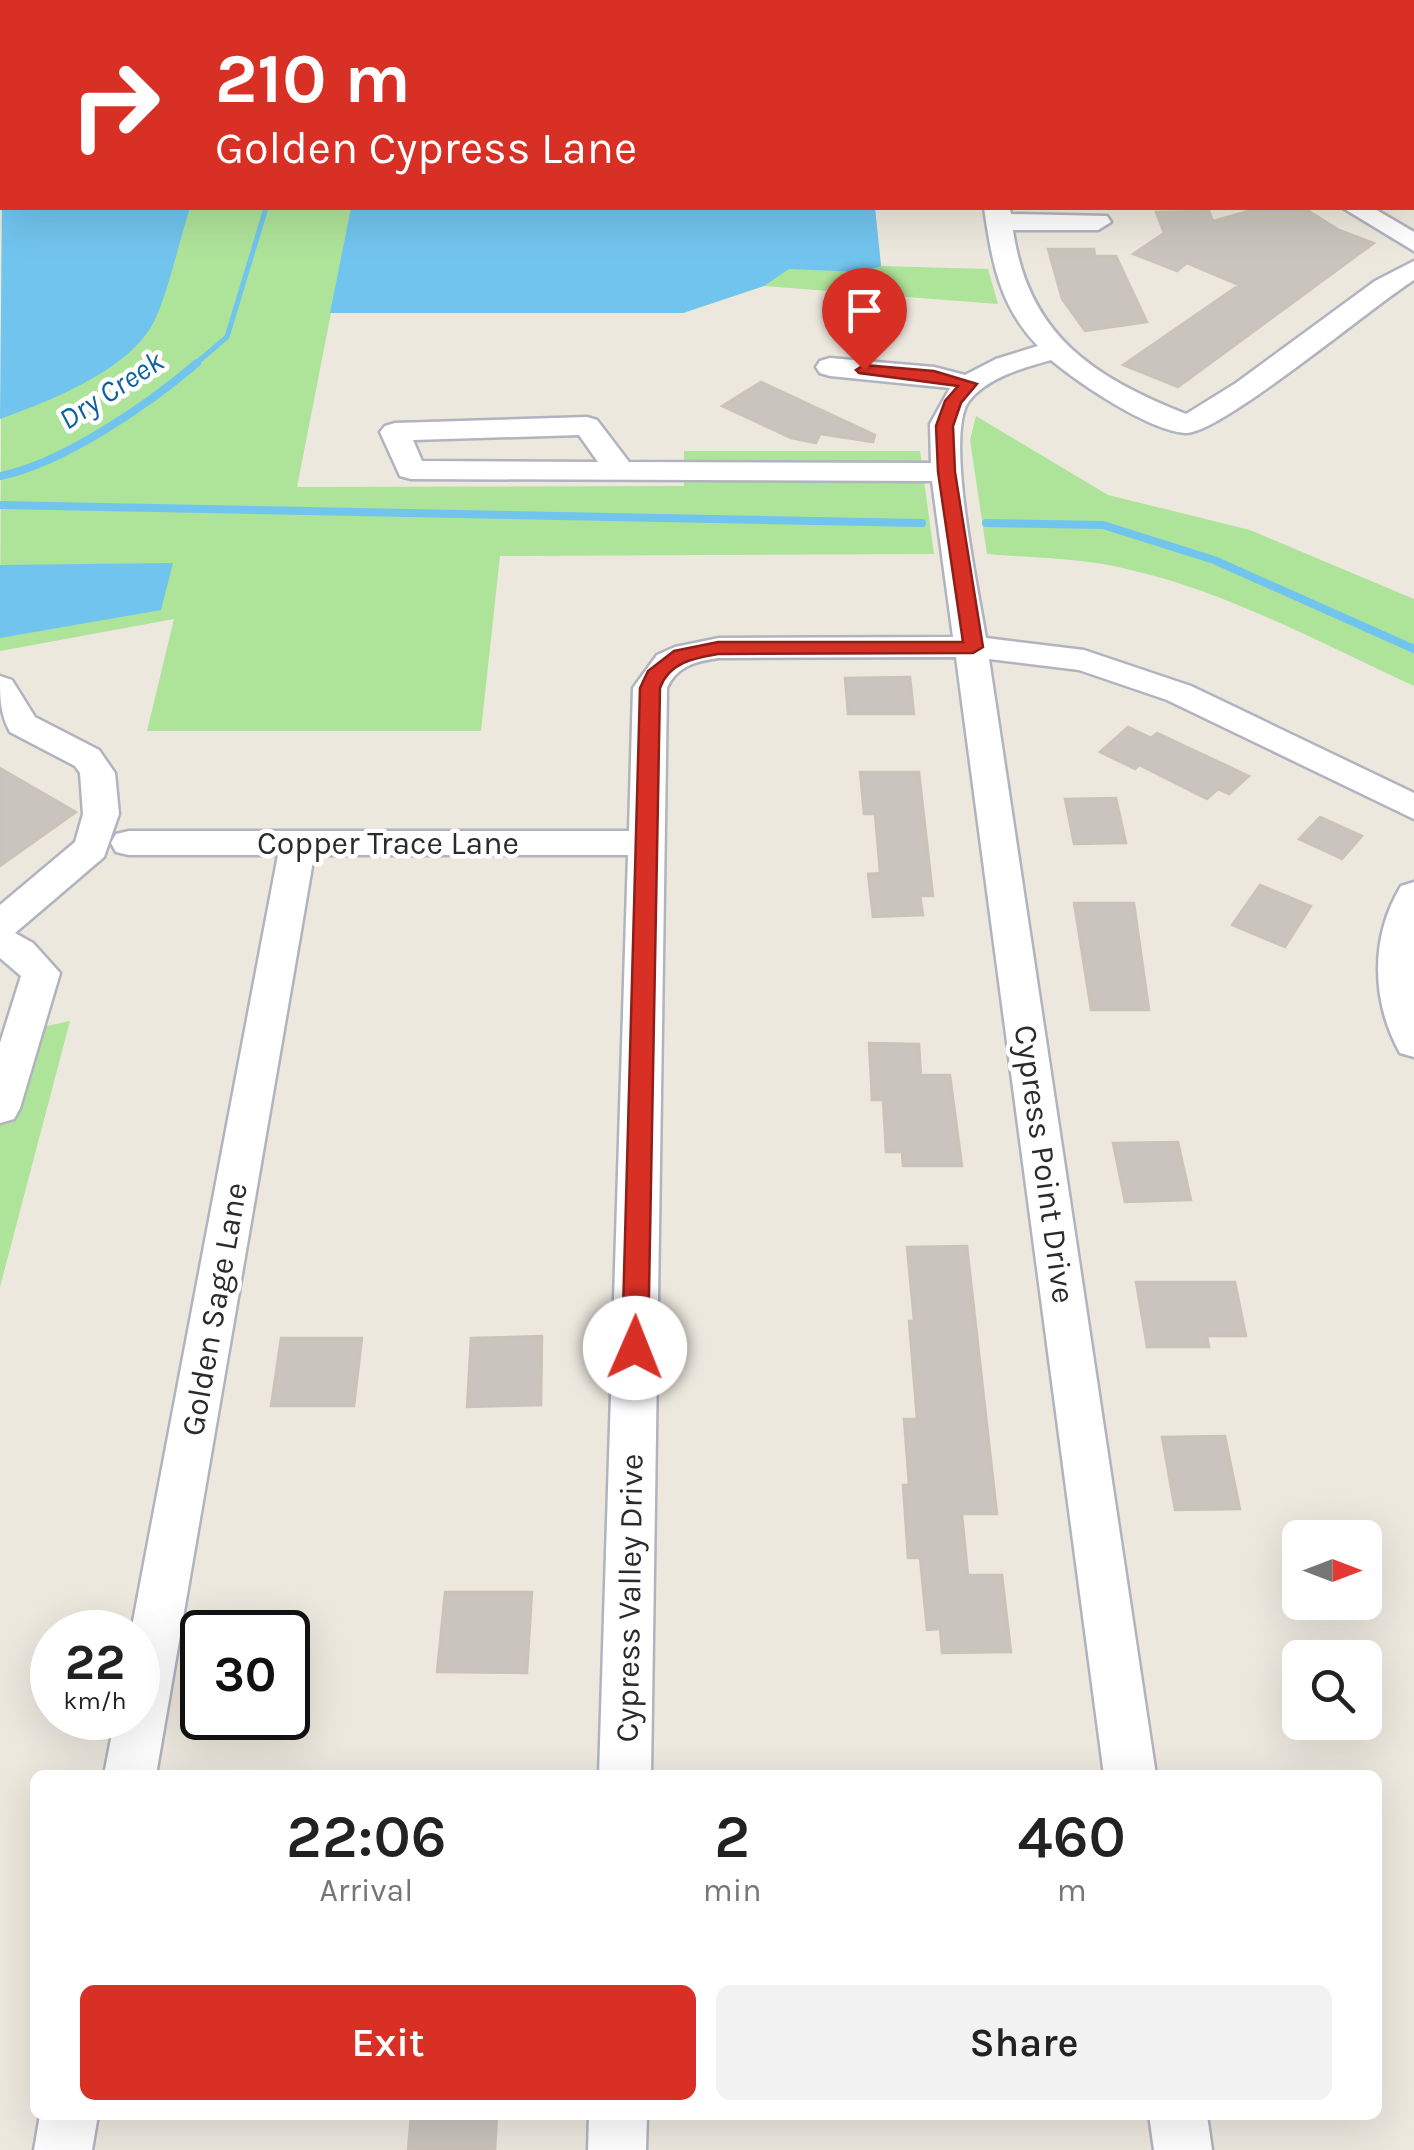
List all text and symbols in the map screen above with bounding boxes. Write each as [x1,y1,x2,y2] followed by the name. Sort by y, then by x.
[215,38,411,120] text: 210 m
[50,40,180,170] icon: right
[215,122,637,174] text: Golden Cypress Lane
[822,268,907,371] pin
[837,283,892,338] icon: arrive
[52,342,171,437] water label: Dry Creek
[257,825,519,862] street label: Copper Trace Lane
[1007,1022,1082,1306] street label: Cypress Point Drive
[174,1179,255,1439] street label: Golden Sage Lane
[583,1296,687,1400] position arrow
[608,1453,651,1743] street label: Cypress Valley Drive
[1282,1520,1382,1620] north arrow
[1282,1520,1382,1740] map controls
[180,1610,310,1740] speed limit sign: 30
[65,1633,125,1692] text: 22
[1282,1640,1382,1740] button: search
[63,1686,127,1715] text: km/h
[286,1802,447,1872] text: 22:06
[714,1802,750,1872] text: 2
[1018,1802,1126,1872] text: 460
[319,1872,413,1909] text: Arrival
[703,1872,762,1909] text: min
[1057,1872,1087,1909] text: m
[80,1985,696,2100] button: Exit
[716,1985,1332,2100] button: Share

